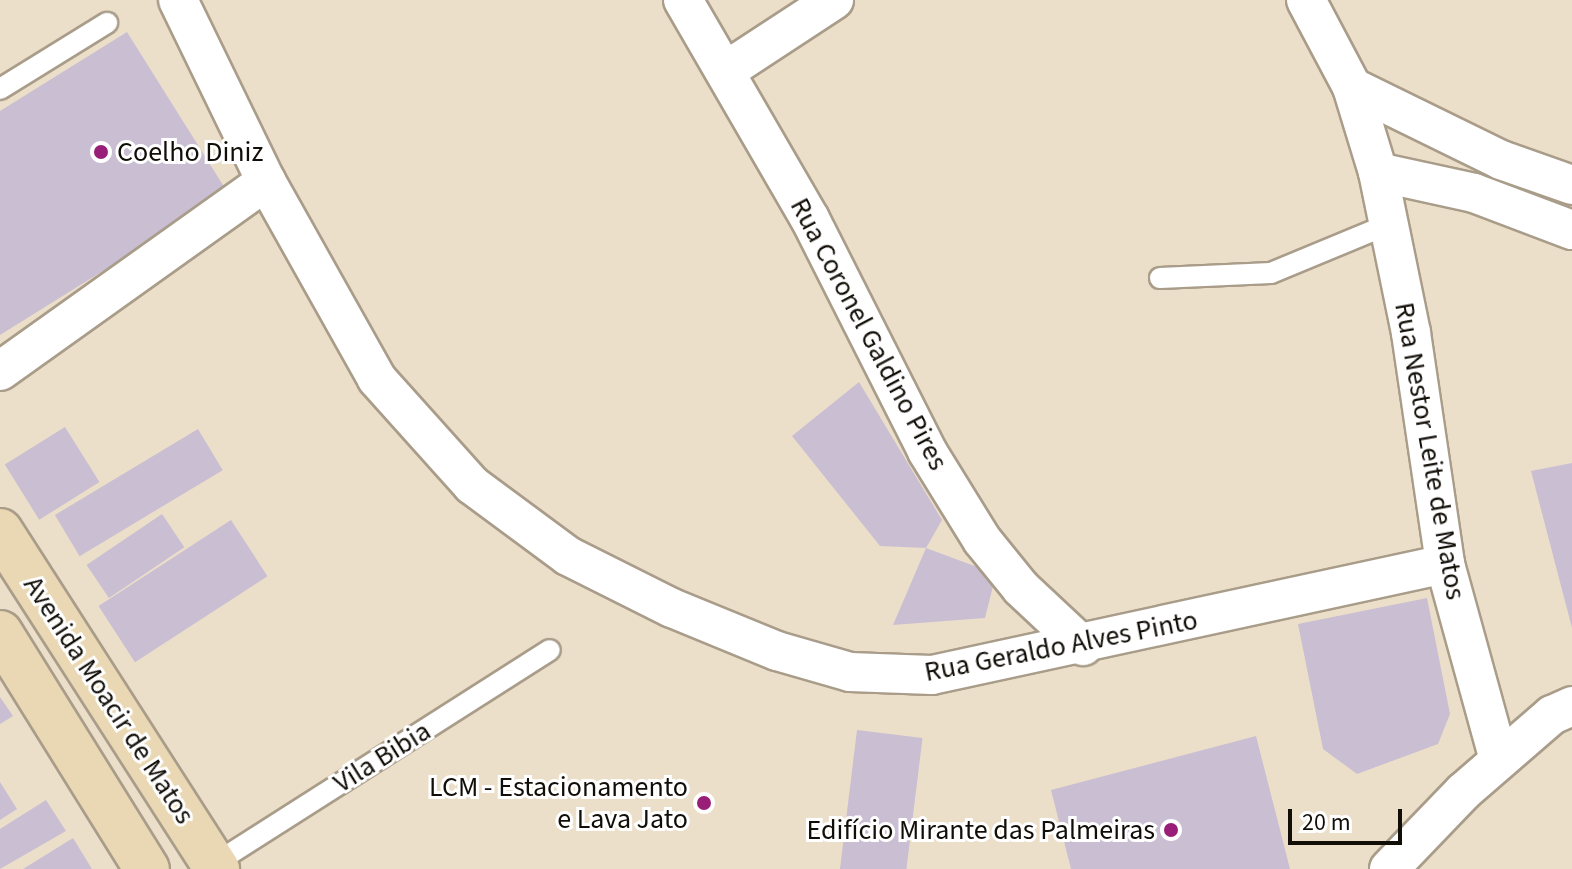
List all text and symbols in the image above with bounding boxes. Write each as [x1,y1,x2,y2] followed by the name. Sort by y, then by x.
[117,135,263,169] place label: Coelho Diniz
[92,143,110,161] marker: Coelho Diniz
[783,192,955,476] street label: Rua Coronel Galdino Pires
[1387,300,1473,602] street label: Rua Nestor Leite de Matos
[16,570,202,830] street label: Avenida Moacir de Matos
[922,603,1200,689] street label: Rua Geraldo Alves Pinto
[327,714,437,800] street label: Vila Bibia
[429,770,688,836] place label: LCM - Estacionamento e Lava Jato
[1292,793,1406,843] scale bar
[695,794,713,812] marker: LCM - Estacionamento e Lava Jato
[1302,805,1351,840] text: 20 m
[807,813,1155,847] place label: Edifício Mirante das Palmeiras
[1162,821,1180,839] marker: Edifício Mirante das Palmeiras

